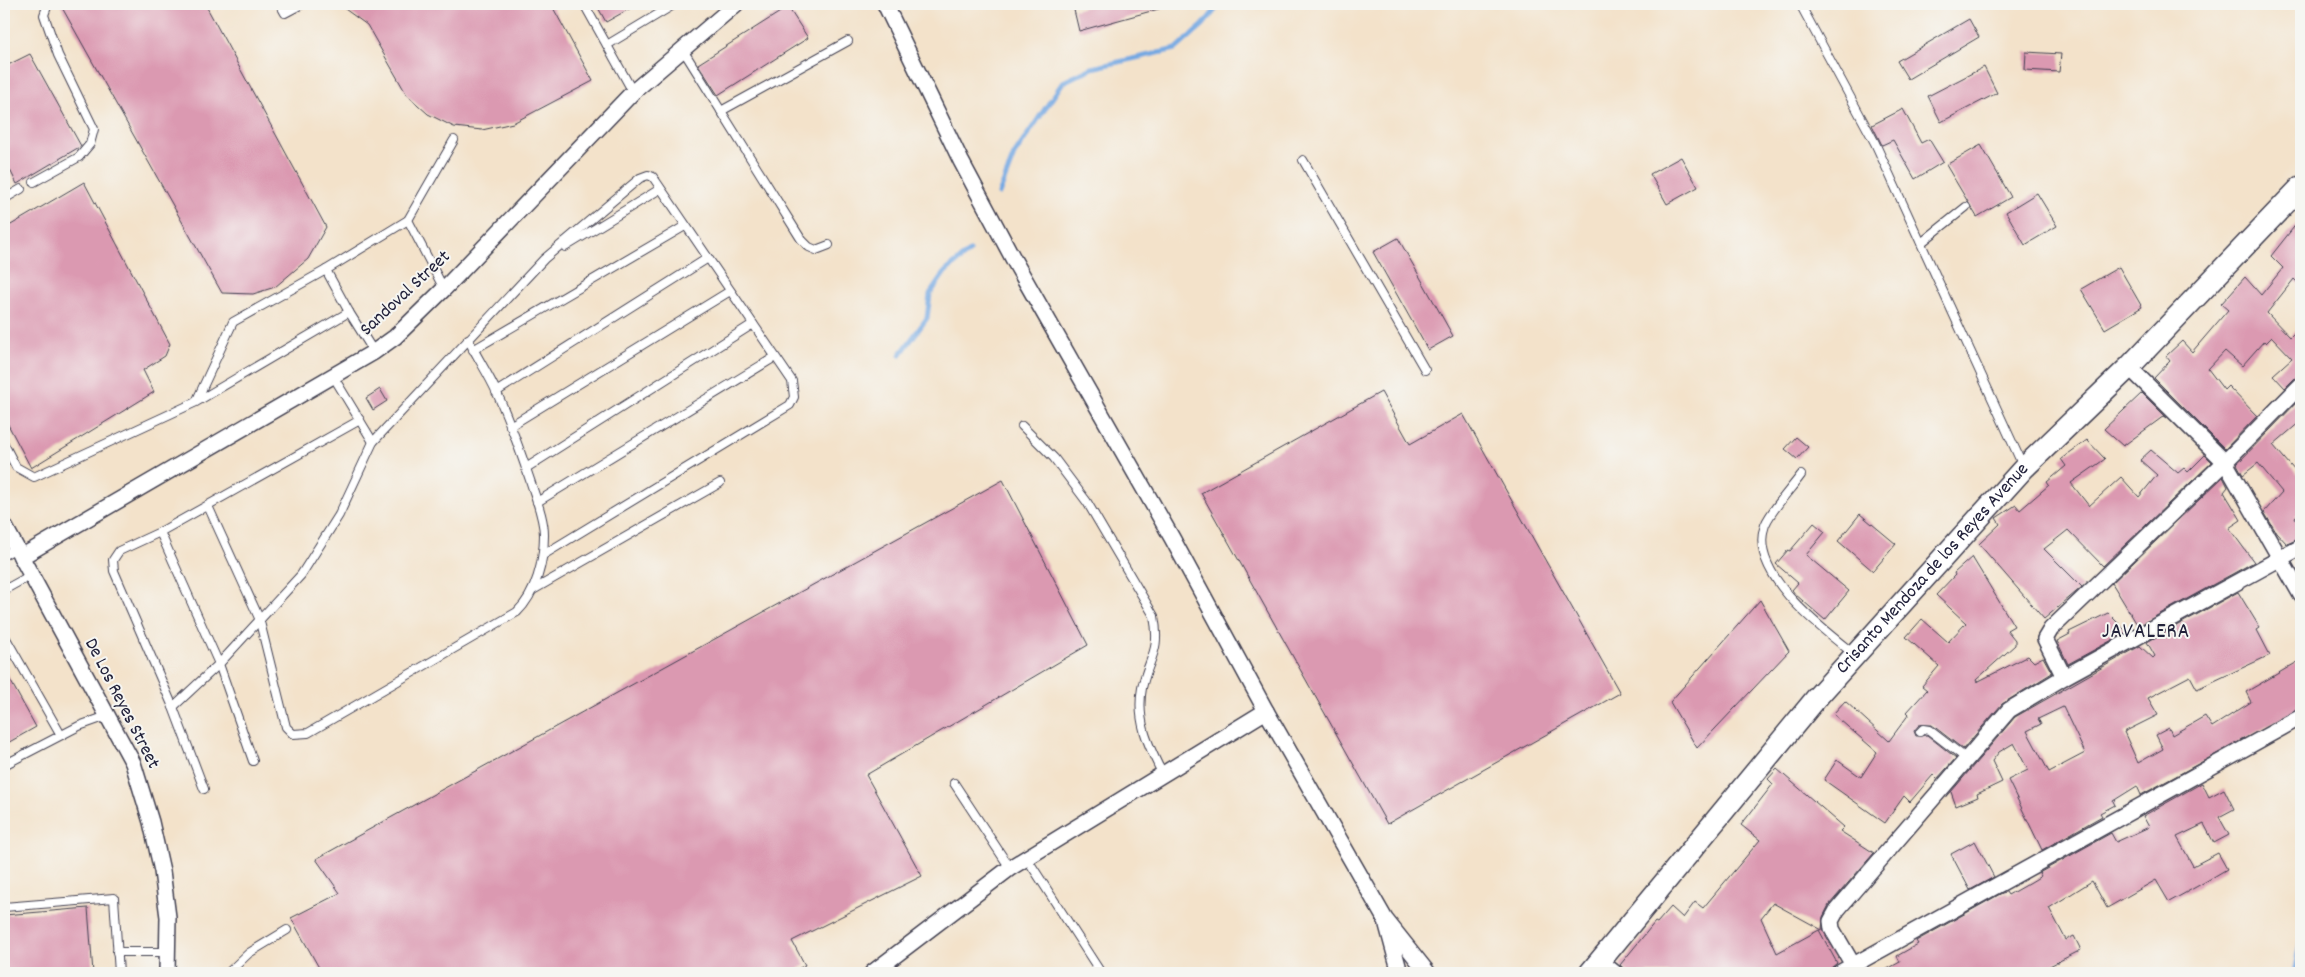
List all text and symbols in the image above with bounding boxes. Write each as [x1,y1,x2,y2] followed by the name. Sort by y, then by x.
[355,245,457,343] street label: Sandoval Street
[1830,457,2036,681] street label: Crisanto Mendoza de los Reyes Avenue
[2102,618,2190,648] district label: JAVALERA
[76,634,166,774] street label: De Los Reyes Street

